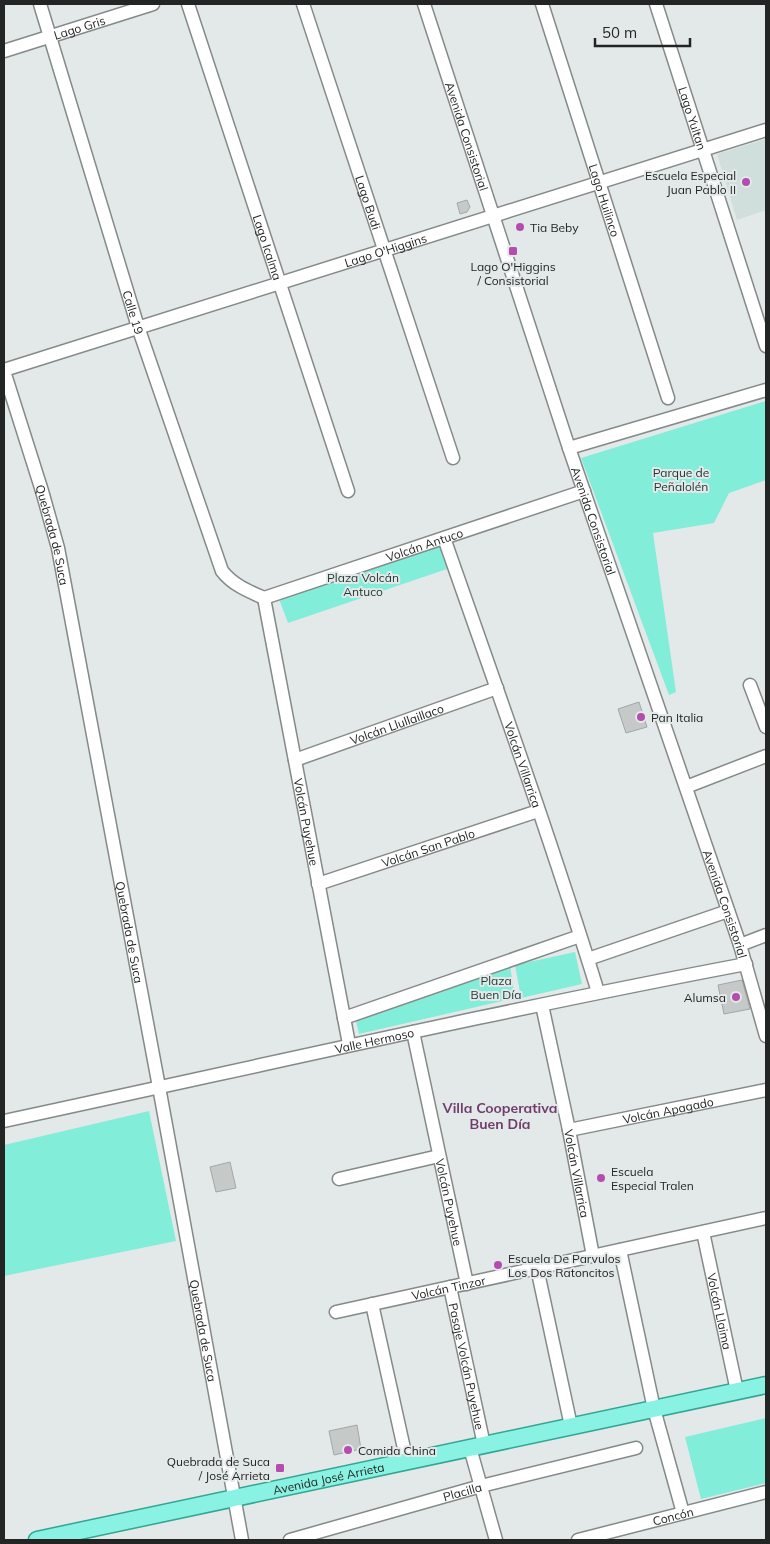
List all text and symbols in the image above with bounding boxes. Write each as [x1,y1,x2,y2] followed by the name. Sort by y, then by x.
[52,12,107,42] street label: Lago Gris
[595,15,690,47] scale bar
[602,23,637,42] text: 50 m
[442,80,492,192] street label: Avenida Consistorial
[676,85,710,152] street label: Lago Yultan
[586,162,623,239] street label: Lago Huilinco
[645,168,736,197] place label: Escuela Especial Juan Pablo II
[353,173,385,232] street label: Lago Budi
[740,176,752,188] marker: Escuela Especial Juan Pablo II
[250,213,286,282] street label: Lago Icalma
[530,220,579,235] place label: Tia Beby
[514,221,526,233] marker: Tia Beby
[343,230,429,270] street label: Lago O'Higgins
[507,245,519,257] marker: Lago O'Higgins / Consistorial
[470,259,556,288] place label: Lago O'Higgins / Consistorial
[120,288,147,336] street label: Calle 19
[568,465,620,577] street label: Avenida Consistorial
[653,465,709,494] park label: Parque de Peñalolén
[33,482,72,586] street label: Quebrada de Suca
[384,524,465,564] street label: Volcán Antuco
[327,570,399,599] park label: Plaza Volcán Antuco
[348,700,446,747] street label: Volcán Llullaillaco
[651,710,703,725] place label: Pan Italia
[635,711,647,723] marker: Pan Italia
[502,720,545,809] street label: Volcán Villarrica
[291,777,322,867] street label: Volcán Puyehue
[380,825,477,870] street label: Volcán San Pablo
[700,848,751,960] street label: Avenida Consistorial
[113,880,147,984] street label: Quebrada de Suca
[471,973,521,1002] park label: Plaza Buen Día
[684,990,726,1005] place label: Alumsa
[730,991,742,1003] marker: Alumsa
[333,1024,415,1056] street label: Valle Hermoso
[621,1093,715,1126] street label: Volcán Apagado
[442,1099,557,1133] district label: Villa Cooperativa Buen Día
[562,1128,593,1219] street label: Volcán Villarrica
[433,1157,466,1247] street label: Volcán Puyehue
[611,1164,694,1193] place label: Escuela Especial Tralen
[595,1172,607,1184] marker: Escuela Especial Tralen
[508,1251,621,1280] place label: Escuela De Parvulos Los Dos Ratoncitos
[492,1259,504,1271] marker: Escuela De Parvulos Los Dos Ratoncitos
[410,1272,487,1303] street label: Volcán Tinzor
[704,1272,735,1351] street label: Volcán Llaima
[187,1278,220,1383] street label: Quebrada de Suca
[446,1301,488,1431] street label: Pasaje Volcán Puyehue
[358,1443,436,1458] place label: Comida China
[342,1444,354,1456] marker: Comida China
[167,1454,270,1483] place label: Quebrada de Suca / José Arrieta
[271,1459,386,1497] street label: Avenida José Arrieta
[274,1462,286,1474] marker: Quebrada de Suca / José Arrieta
[441,1479,483,1504] street label: Placilla
[651,1503,695,1528] street label: Concón

